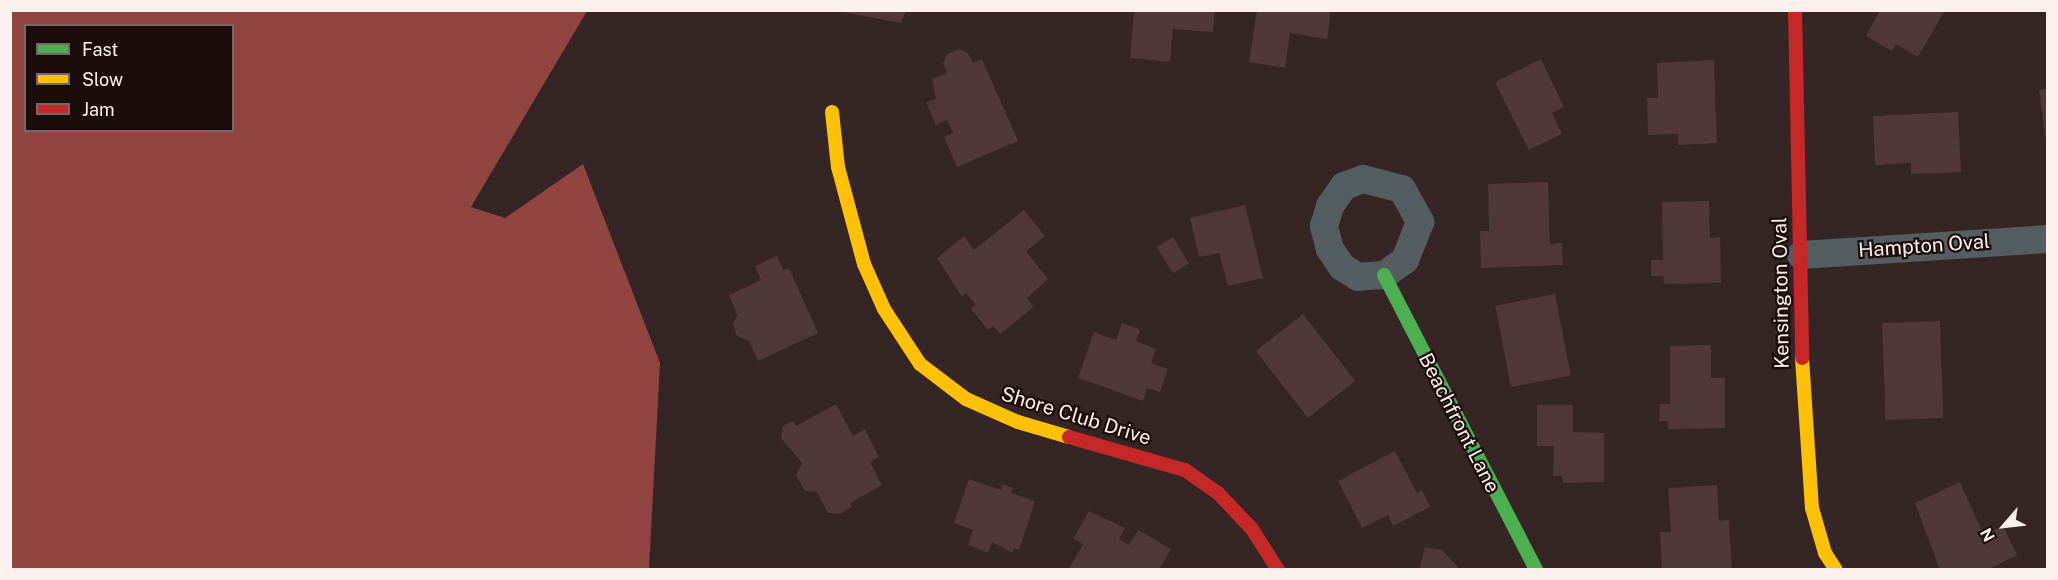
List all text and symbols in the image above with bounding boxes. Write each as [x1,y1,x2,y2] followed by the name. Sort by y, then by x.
[24,24,234,132] legend
[82,39,118,60] text: Fast
[82,69,123,90] text: Slow
[82,99,115,120] text: Jam
[1768,217,1794,369] street label: Kensington Oval
[1857,229,1991,263] street label: Hampton Oval
[1413,349,1505,497] street label: Beachfront Lane
[998,382,1154,450] street label: Shore Club Drive
[1974,496,2034,556] north arrow
[1976,525,1999,545] text: N

